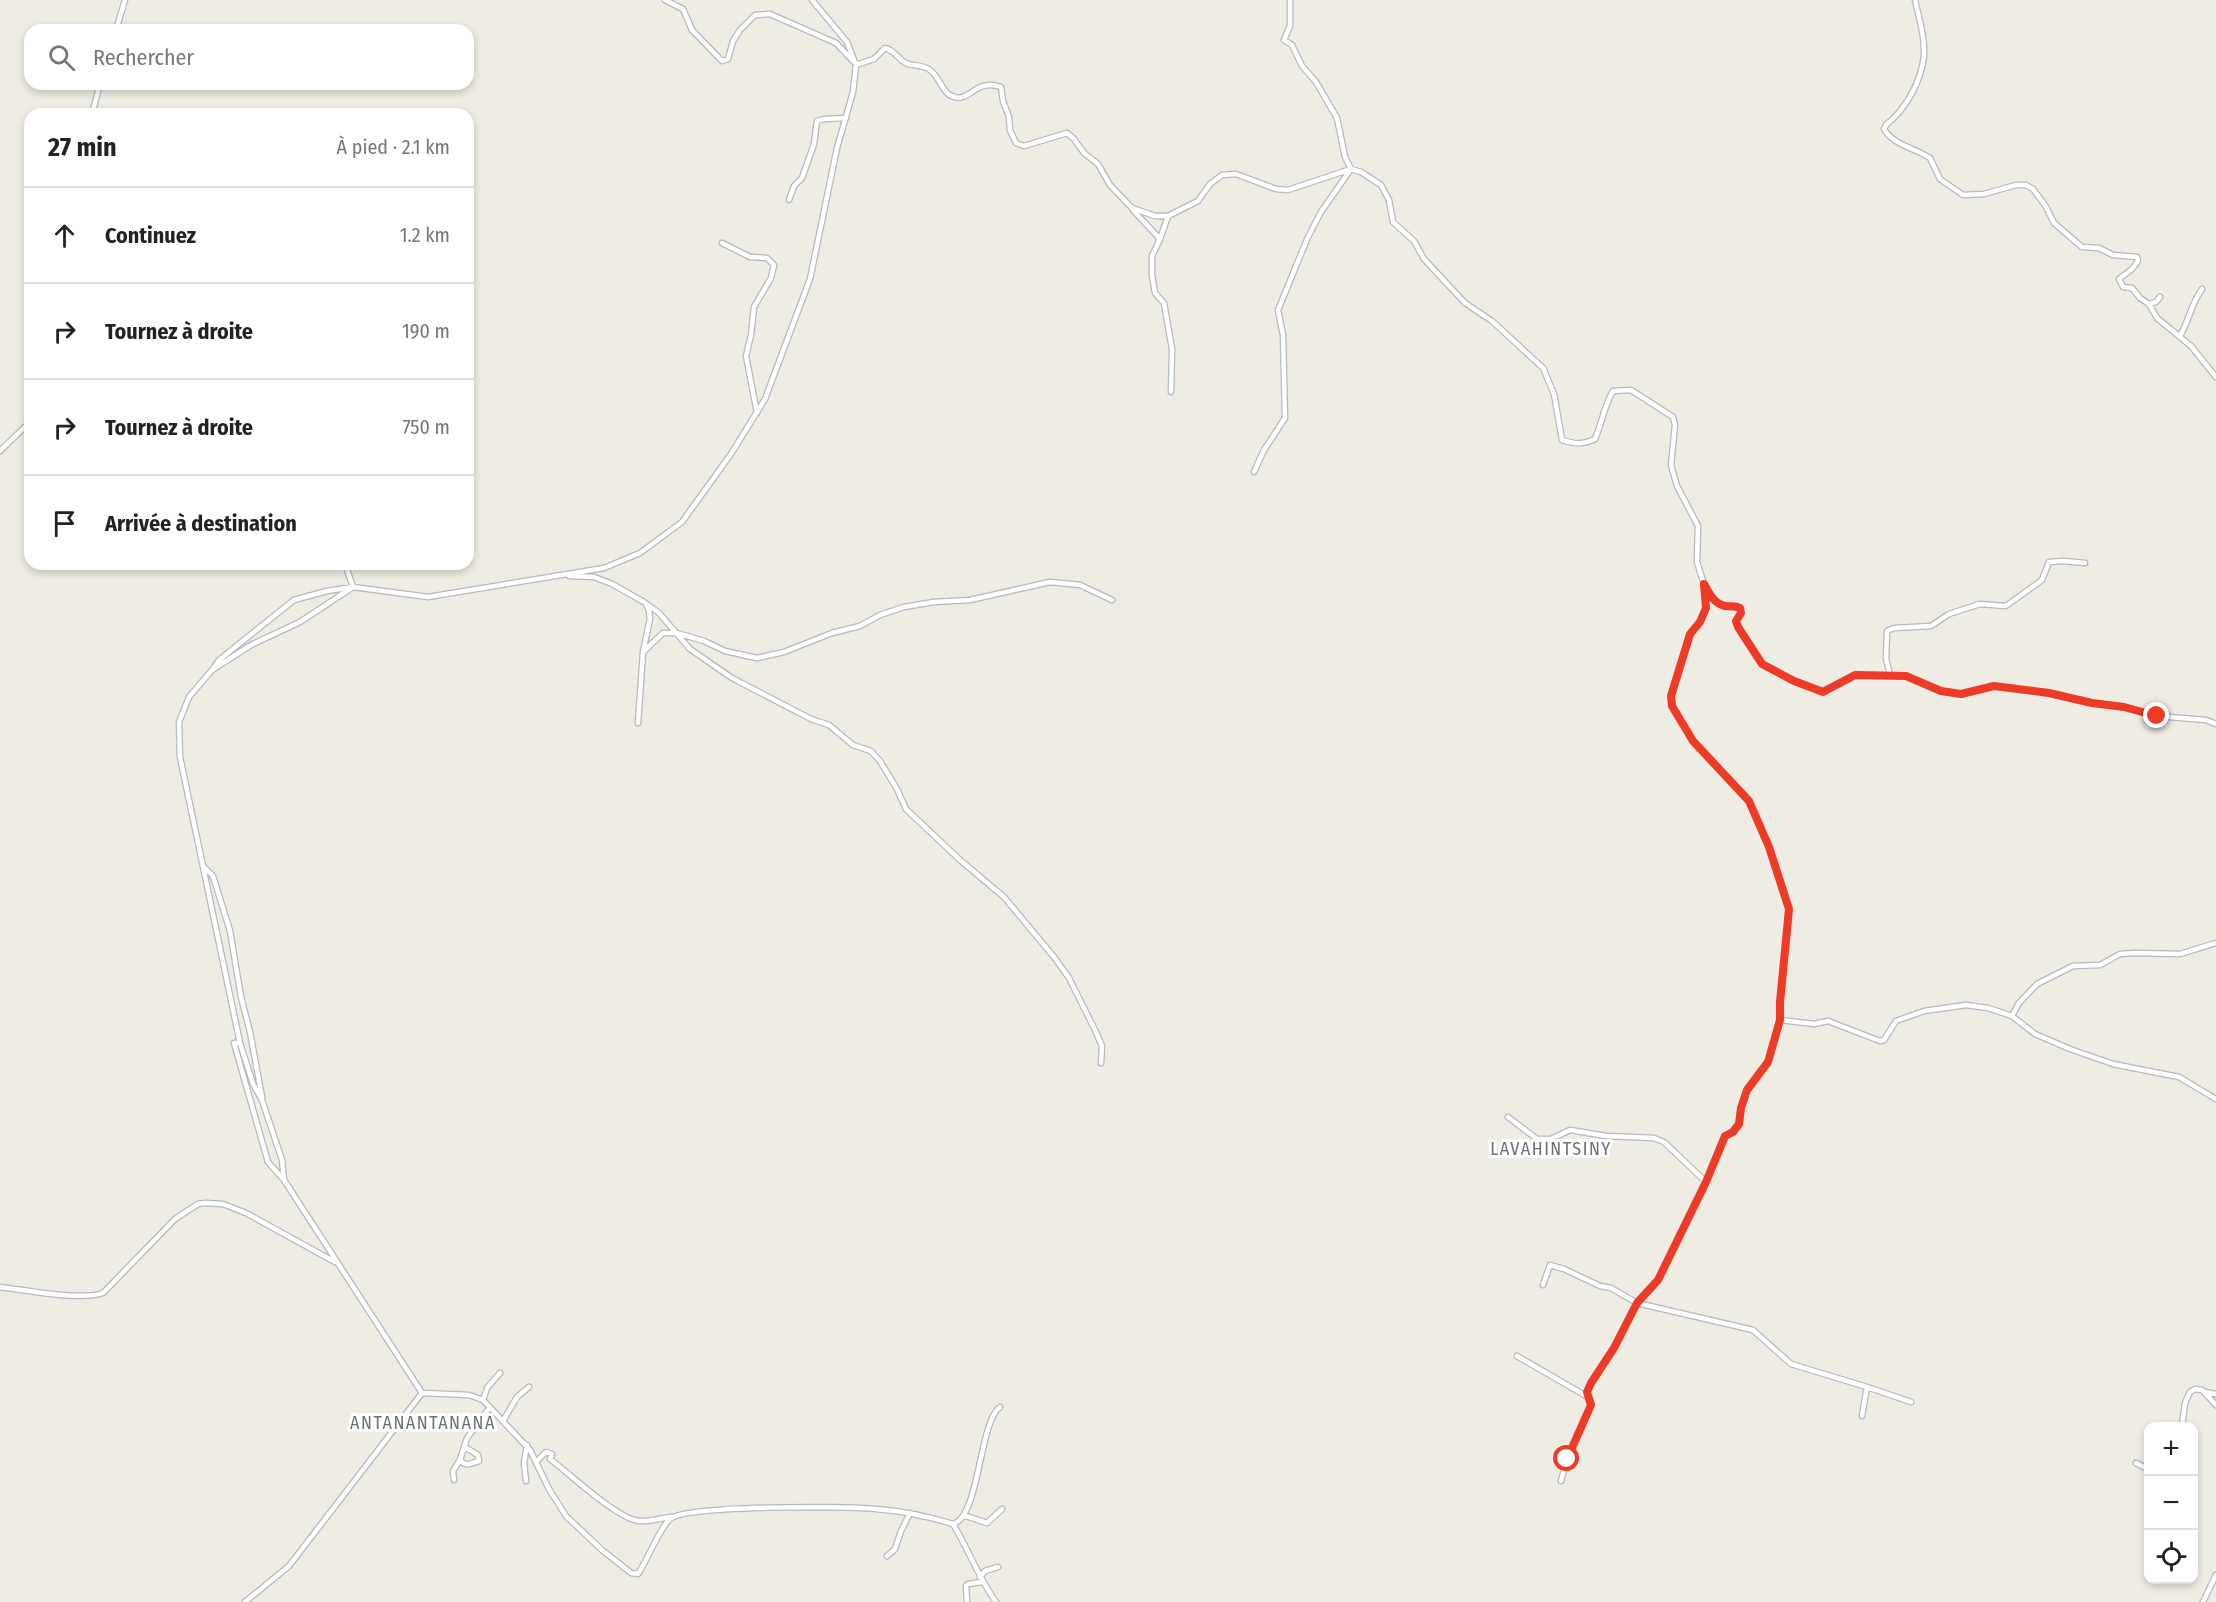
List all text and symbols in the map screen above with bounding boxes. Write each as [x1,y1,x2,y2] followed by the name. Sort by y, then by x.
[24,24,474,90] search box
[45,41,78,74] icon: search
[93,44,194,71] text: Rechercher
[48,132,117,163] text: 27 min
[337,135,450,159] text: À pied · 2.1 km
[48,219,81,252] icon: ahead
[105,222,196,249] text: Continuez
[400,223,450,247] text: 1.2 km
[48,315,81,348] icon: right
[105,318,253,345] text: Tournez à droite
[402,319,450,343] text: 190 m
[48,411,81,444] icon: right
[105,414,253,441] text: Tournez à droite
[403,415,450,439] text: 750 m
[48,507,81,540] icon: arrive
[105,510,297,537] text: Arrivée à destination
[2143,702,2169,728] route end
[1490,1138,1612,1160] district label: LAVAHINTSINY
[350,1412,496,1434] district label: ANTANANTANANA
[2144,1422,2198,1584] map controls
[2144,1422,2198,1476] button: +
[1553,1445,1579,1471] route start
[2144,1476,2198,1530] button: −
[2144,1530,2198,1584] button: locate

